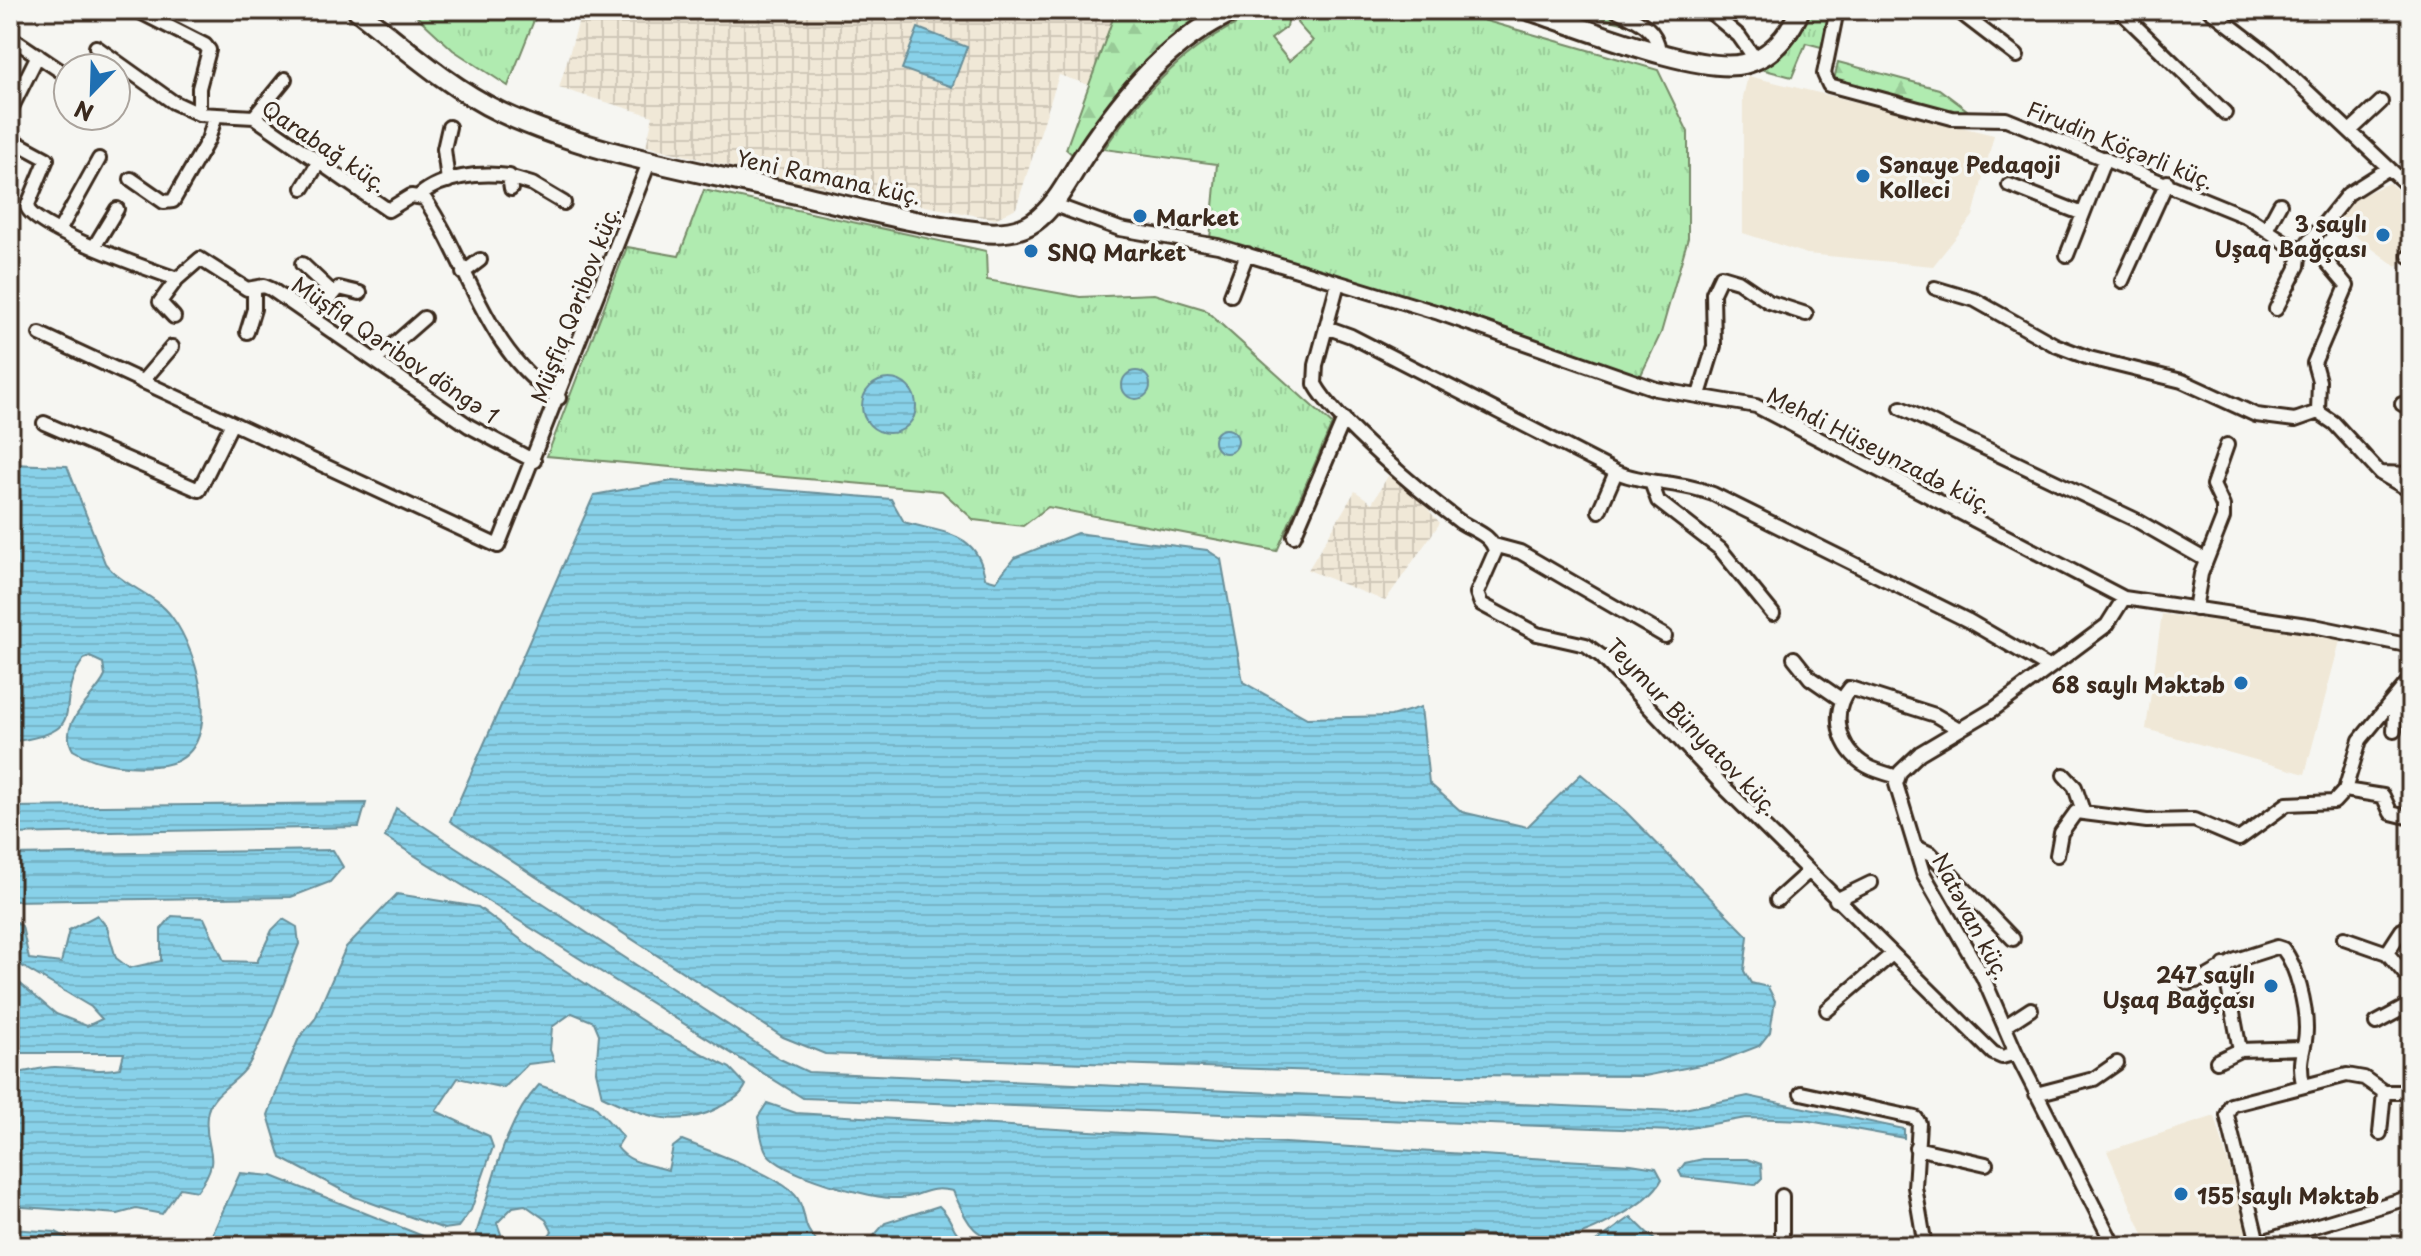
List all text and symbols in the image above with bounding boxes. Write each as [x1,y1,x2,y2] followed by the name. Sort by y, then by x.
[52,52,132,132] north arrow
[256,91,394,199] street label: Qarabağ küç.
[2022,91,2220,197] street label: Firudin Köçərli küç.
[69,93,98,130] text: N
[734,140,924,212] street label: Yeni Ramana küç.
[1879,147,2061,205] place label: Sənaye Pedaqoji Kolleci
[1854,167,1872,185] marker: Sənaye Pedaqoji Kolleci
[1156,200,1240,233] place label: Market
[521,201,627,407] street label: Müşfiq Qəribov küç.
[2214,206,2367,264] place label: 3 saylı Uşaq Bağçası
[1131,207,1149,225] marker: Market
[2374,226,2392,244] marker: 3 saylı Uşaq Bağçası
[1047,235,1187,268] place label: SNQ Market
[1022,242,1040,260] marker: SNQ Market
[286,267,506,431] street label: Müşfiq Qəribov döngə 1
[1761,378,1999,520] street label: Mehdi Hüseynzadə küç.
[1599,630,1787,822] street label: Teymur Bünyatov küç.
[2052,667,2225,700] place label: 68 saylı Məktəb
[2232,674,2250,692] marker: 68 saylı Məktəb
[1925,847,2019,985] street label: Natəvan küç.
[2102,957,2255,1015] place label: 247 saylı Uşaq Bağçası
[2262,977,2280,995] marker: 247 saylı Uşaq Bağçası
[2197,1178,2379,1211] place label: 155 saylı Məktəb
[2172,1185,2190,1203] marker: 155 saylı Məktəb

